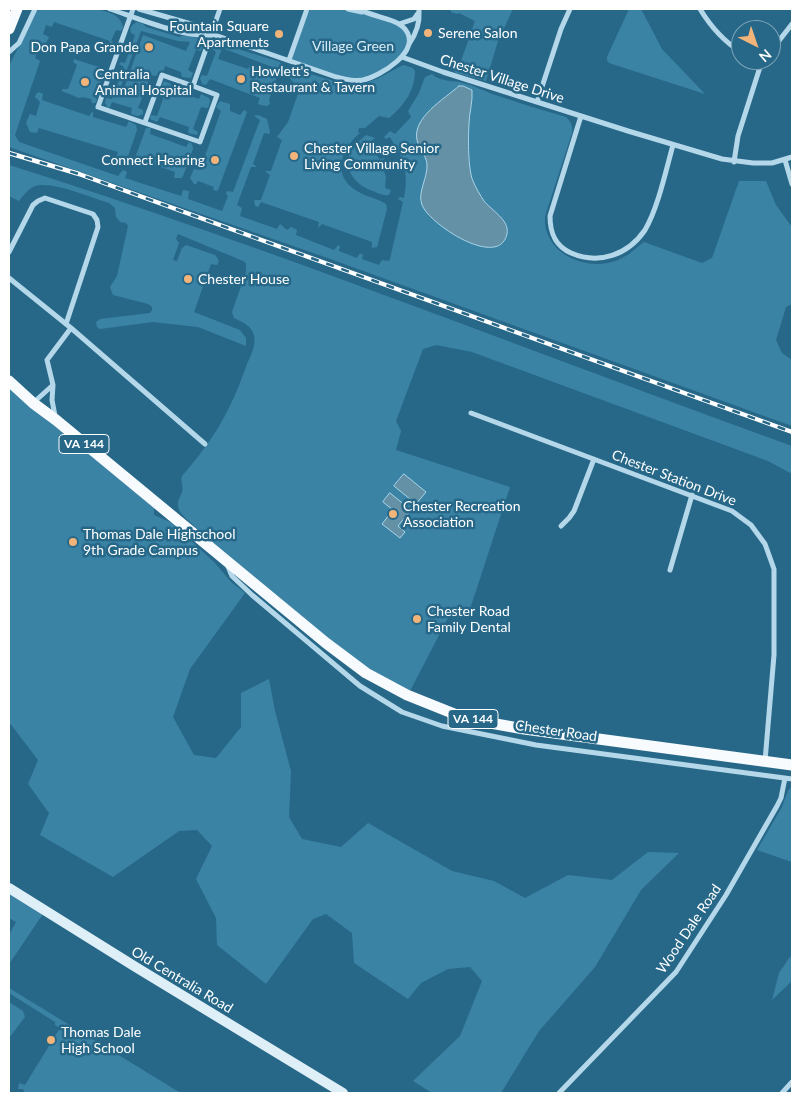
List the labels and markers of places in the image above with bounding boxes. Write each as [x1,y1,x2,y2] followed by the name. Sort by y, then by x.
[169,18,269,50] place label: Fountain Square Apartments
[438,25,517,41] place label: Serene Salon
[422,27,434,39] marker: Serene Salon
[273,28,285,40] marker: Fountain Square Apartments
[30,39,139,55] place label: Don Papa Grande
[143,41,155,53] marker: Don Papa Grande
[251,63,375,95] place label: Howlett's Restaurant & Tavern
[95,66,192,98] place label: Centralia Animal Hospital
[235,73,247,85] marker: Howlett's Restaurant & Tavern
[79,76,91,88] marker: Centralia Animal Hospital
[304,140,439,172] place label: Chester Village Senior Living Community
[288,150,300,162] marker: Chester Village Senior Living Community
[101,152,205,168] place label: Connect Hearing
[209,154,221,166] marker: Connect Hearing
[198,271,289,287] place label: Chester House
[182,273,194,285] marker: Chester House
[403,498,521,530] place label: Chester Recreation Association
[387,508,399,520] marker: Chester Recreation Association
[83,526,235,558] place label: Thomas Dale Highschool 9th Grade Campus
[67,536,79,548] marker: Thomas Dale Highschool 9th Grade Campus
[427,603,511,636] place label: Chester Road Family Dental
[411,613,423,625] marker: Chester Road Family Dental
[61,1024,141,1056] place label: Thomas Dale High School
[45,1034,57,1046] marker: Thomas Dale High School

